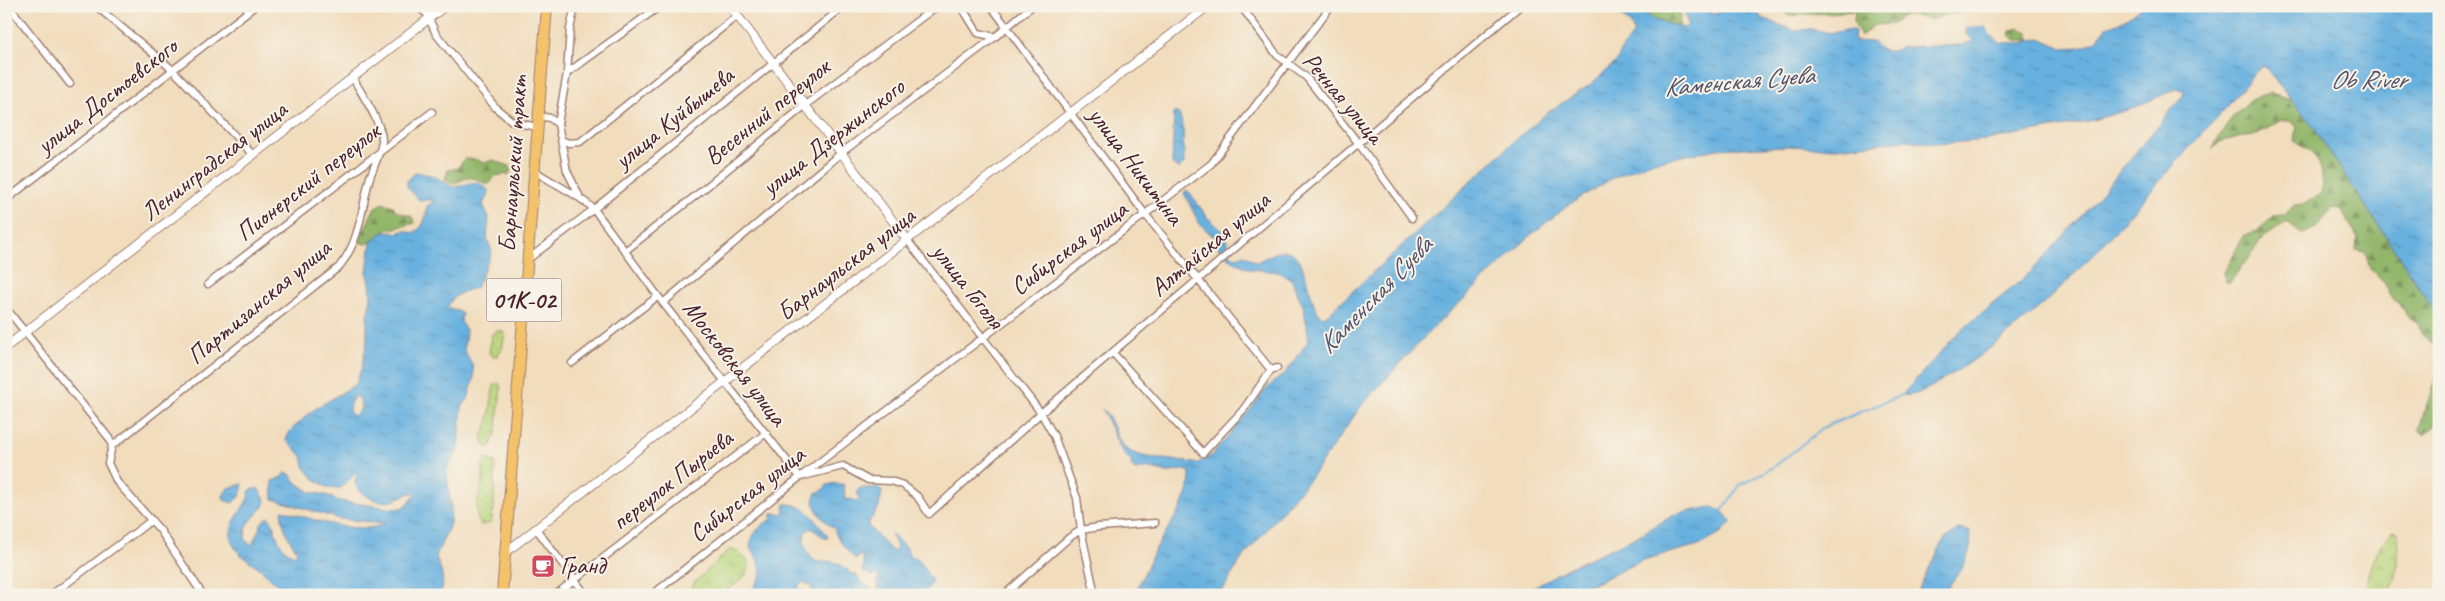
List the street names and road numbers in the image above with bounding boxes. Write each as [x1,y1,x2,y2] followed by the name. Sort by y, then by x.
[28,29,186,162] street label: улица Достоевского
[1295,46,1392,153] street label: Речная улица
[697,50,839,173] street label: Весенний переулок
[606,59,742,177] street label: улица Куйбышева
[753,70,912,204] street label: улица Дзержинского
[491,73,535,253] street label: Барнаульский тракт
[134,93,295,228] street label: Ленинградская улица
[1080,99,1192,233] street label: улица Никитина
[229,114,389,248] street label: Пионерский переулок
[1143,183,1278,304] street label: Алтайская улица
[1004,192,1136,302] street label: Сибирская улица
[770,199,923,328] street label: Барнаульская улица
[180,231,339,372] street label: Партизанская улица
[923,235,1013,337] street label: улица Гоголя
[486,278,562,322] road number: 01К-02
[676,293,795,434] street label: Московская улица
[605,421,741,537] street label: переулок Пырьева
[683,437,813,549] street label: Сибирская улица

